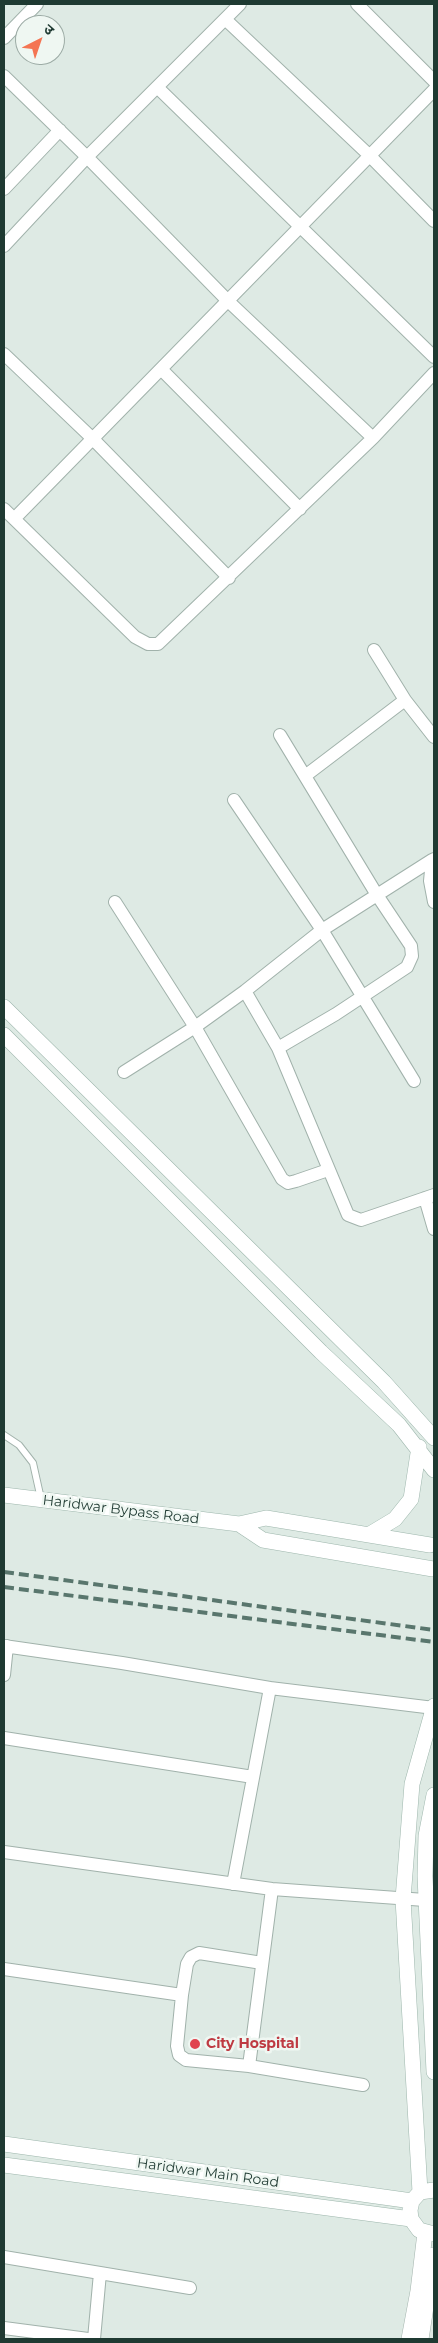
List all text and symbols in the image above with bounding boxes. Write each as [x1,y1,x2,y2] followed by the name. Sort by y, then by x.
[15,15,65,65] north arrow
[40,20,58,39] text: उ
[42,1492,200,1528] street label: Haridwar Bypass Road
[206,2036,299,2052] place label: City Hospital
[188,2037,202,2051] marker: City Hospital
[136,2155,280,2191] street label: Haridwar Main Road

